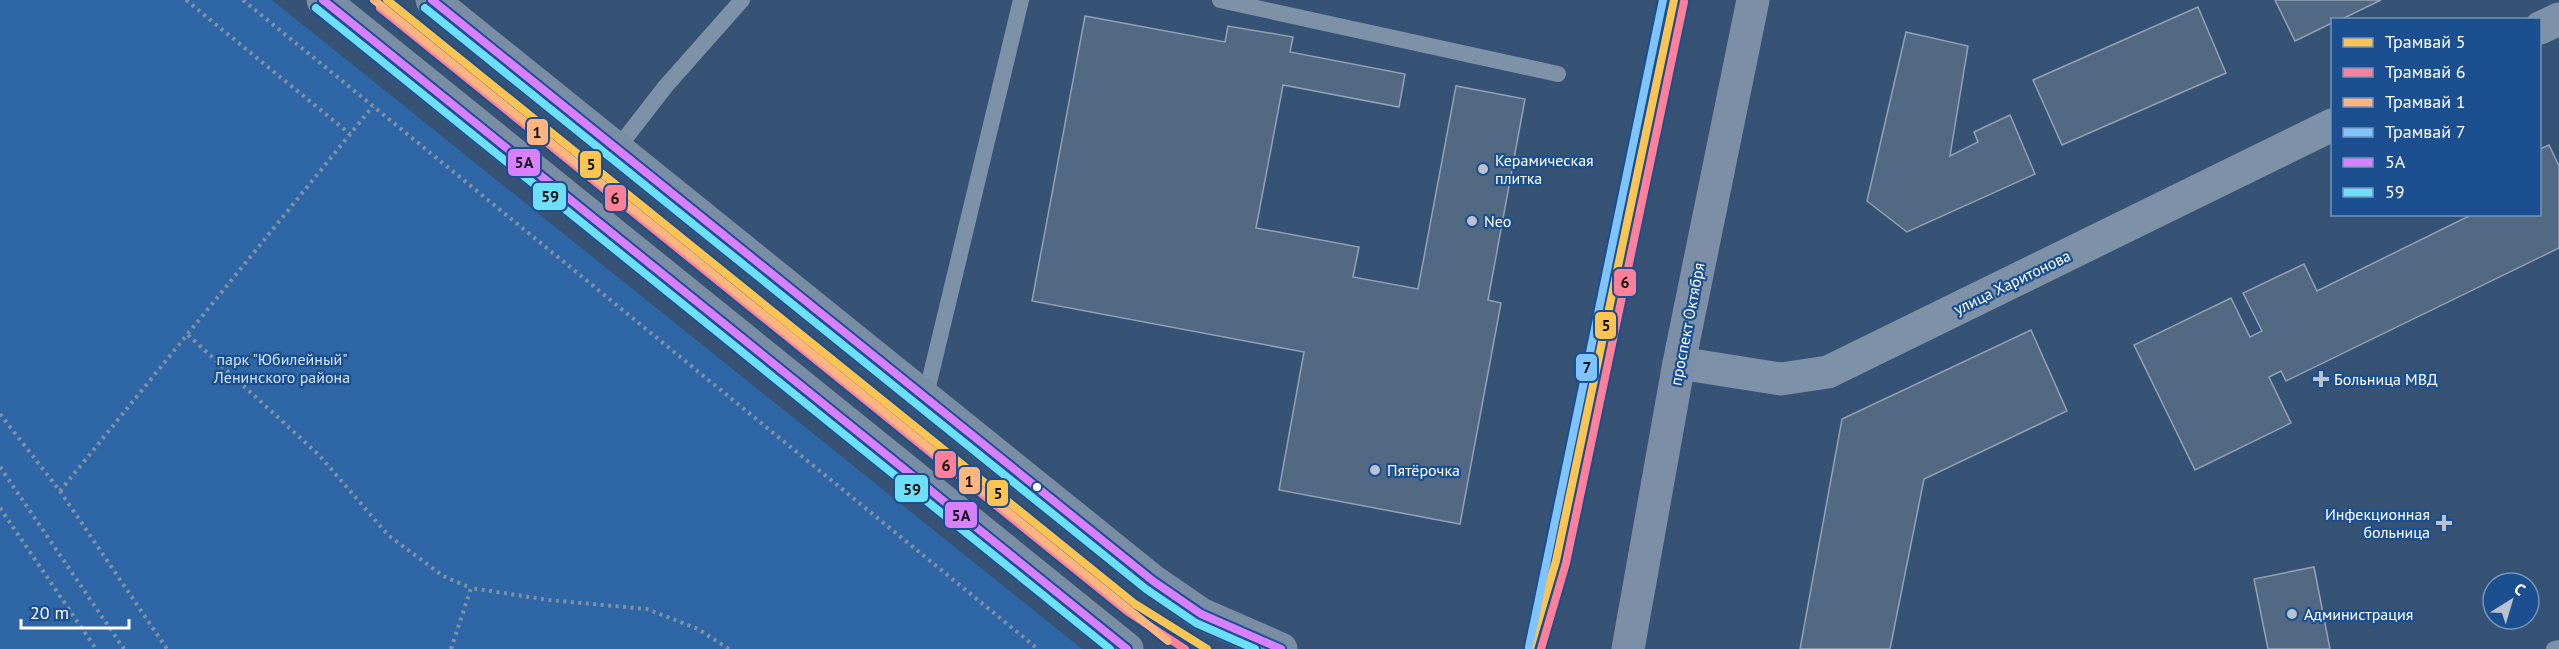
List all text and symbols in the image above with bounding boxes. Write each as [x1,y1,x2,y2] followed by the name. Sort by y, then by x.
[2331,18,2541,216] legend
[2385,30,2466,53] text: Трамвай 5
[2385,60,2466,83] text: Трамвай 6
[2385,90,2466,113] text: Трамвай 1
[526,118,549,146] line badge: 1
[2385,120,2466,143] text: Трамвай 7
[532,122,542,142] text: 1
[507,148,541,177] line badge: 5А
[579,150,602,179] line badge: 5
[1495,150,1594,188] place label: Керамическая плитка
[2385,150,2406,173] text: 5А
[515,152,534,172] text: 5А
[586,154,596,174] text: 5
[1476,162,1490,176] marker: Керамическая плитка
[2385,180,2405,203] text: 59
[532,182,567,211] line badge: 59
[604,184,627,212] line badge: 6
[541,186,559,206] text: 59
[610,188,620,208] text: 6
[1484,211,1511,231] place label: Neo
[1465,214,1479,228] marker: Neo
[1950,245,2074,319] street label: улица Харитонова
[1665,261,1709,387] street label: проспект Октября
[1613,268,1637,297] line badge: 6
[1620,272,1630,292] text: 6
[1594,311,1617,340] line badge: 5
[1601,315,1611,335] text: 5
[213,349,350,387] park label: парк "Юбилейный" Ленинского района
[1575,353,1598,382] line badge: 7
[1582,357,1592,377] text: 7
[2334,369,2438,389] place label: Больница МВД
[2312,370,2330,388] marker: Больница МВД
[934,450,957,479] line badge: 6
[941,455,951,475] text: 6
[1387,460,1460,480] place label: Пятёрочка
[1368,463,1382,477] marker: Пятёрочка
[958,466,981,495] line badge: 1
[964,471,974,491] text: 1
[894,474,929,503] line badge: 59
[903,479,921,499] text: 59
[986,479,1009,507] line badge: 5
[1031,481,1043,493] unlabelled marker
[993,483,1003,503] text: 5
[944,501,978,529] line badge: 5А
[2325,504,2430,542] place label: Инфекционная больница
[952,505,971,525] text: 5А
[2435,514,2453,532] marker: Инфекционная больница
[2481,571,2541,631] north arrow
[2510,578,2530,600] text: С
[21,592,129,630] scale bar
[30,601,69,624] text: 20 m
[2304,604,2413,624] place label: Администрация
[2285,607,2299,621] marker: Администрация

